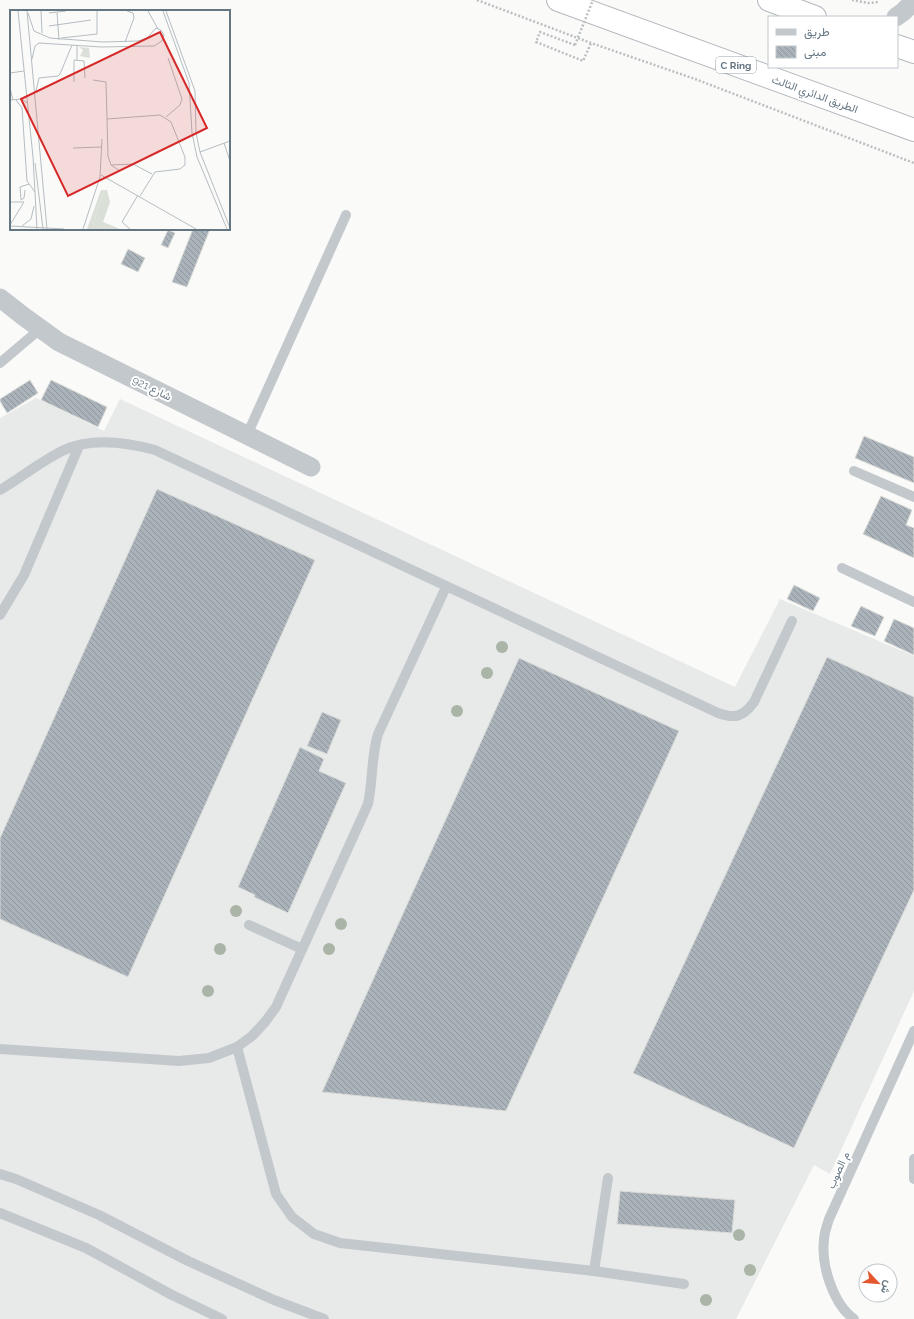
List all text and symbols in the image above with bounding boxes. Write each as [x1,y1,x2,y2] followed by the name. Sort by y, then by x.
[10,10,230,230] inset map
[768,16,898,68] legend
[804,25,830,40] text: طريق
[804,45,826,60] text: مبنى
[716,57,756,73] road number: C Ring
[769,73,860,119] street label: الطريق الدائري الثالث
[130,373,174,404] street label: شارع 921
[825,1149,853,1191] street label: م الصوب
[858,1263,898,1303] north arrow
[878,1278,895,1296] text: ش

